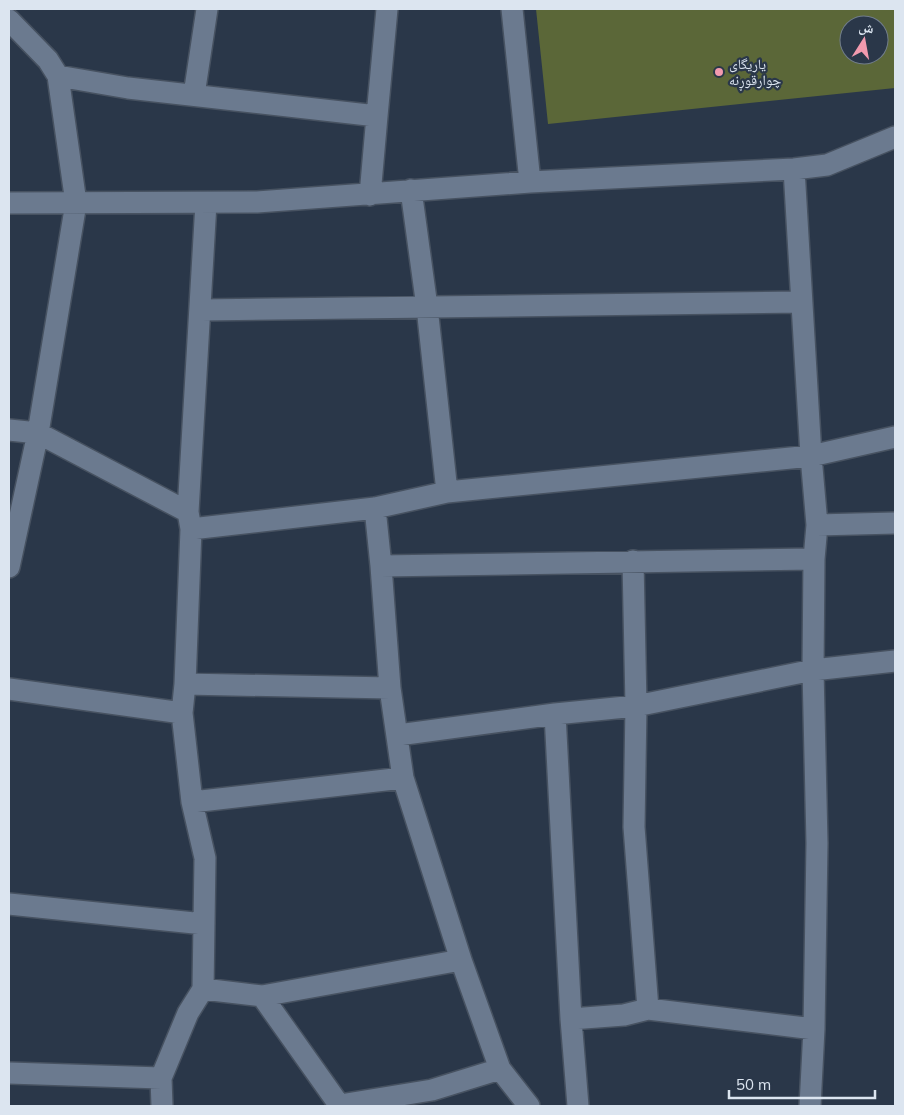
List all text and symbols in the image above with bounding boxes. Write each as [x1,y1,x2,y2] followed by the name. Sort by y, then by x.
[839,15,889,65] north arrow
[857,17,876,38] text: ش
[729,55,781,92] place label: یاریگای چوارقوڕنە
[713,66,725,78] marker: یاریگای چوارقوڕنە
[729,1068,875,1100] scale bar
[736,1075,771,1094] text: 50 m

